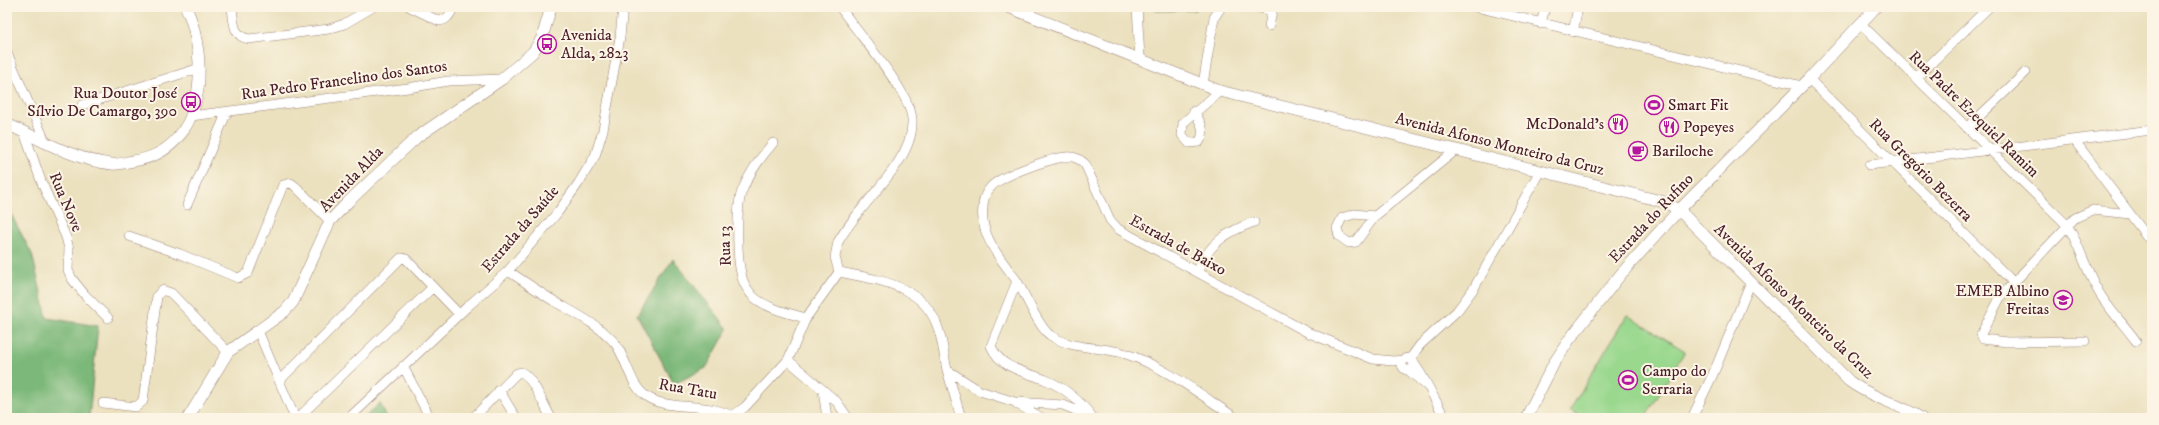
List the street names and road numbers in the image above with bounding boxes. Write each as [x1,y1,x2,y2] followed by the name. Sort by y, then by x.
[1905,46,2043,182] street label: Rua Padre Ezequiel Ramim
[240,56,448,104] street label: Rua Pedro Francelino dos Santos
[1393,108,1607,180] street label: Avenida Afonso Monteiro da Cruz
[1865,114,1977,226] street label: Rua Gregório Bezerra
[315,142,387,216] street label: Avenida Alda
[45,169,88,235] street label: Rua Nove
[1604,169,1698,267] street label: Estrada do Rufino
[477,181,563,277] street label: Estrada da Saúde
[1126,210,1230,280] street label: Estrada de Baixo
[1710,219,1878,383] street label: Avenida Afonso Monteiro da Cruz
[714,225,736,267] street label: Rua 13
[657,374,719,404] street label: Rua Tatu

